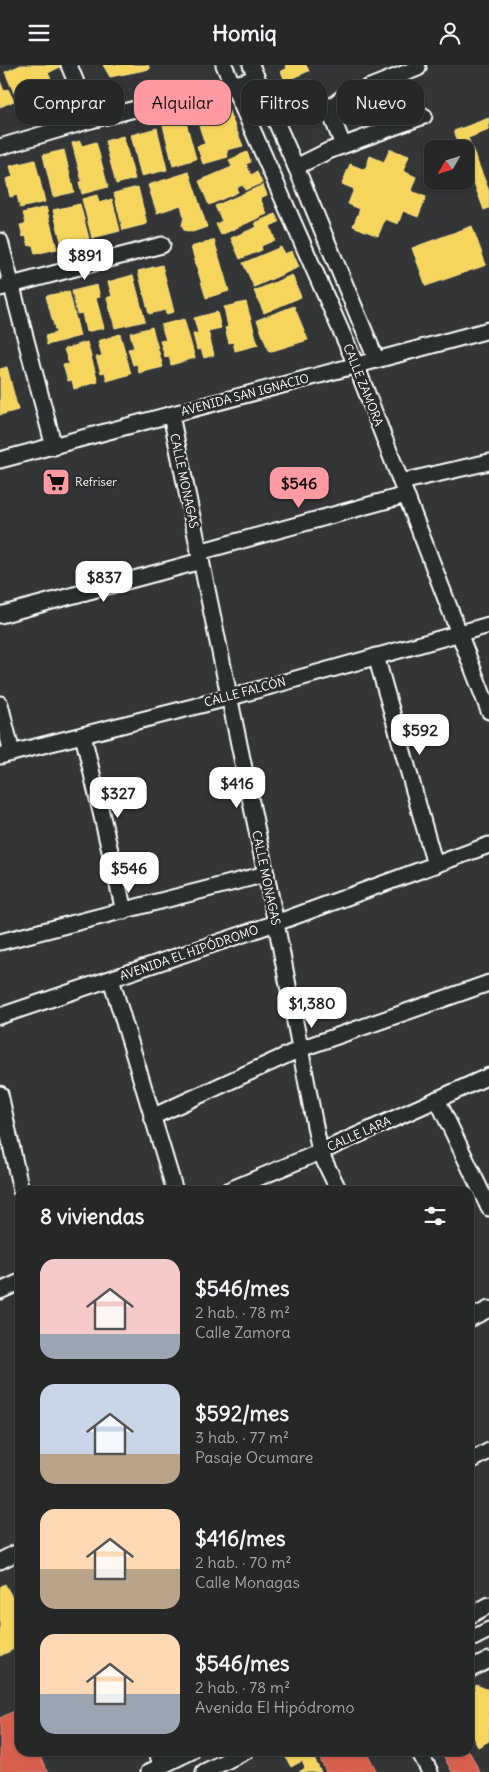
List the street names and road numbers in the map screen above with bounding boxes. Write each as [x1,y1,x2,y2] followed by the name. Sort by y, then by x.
[340,341,387,428] street label: CALLE ZAMORA
[179,370,311,419] street label: AVENIDA SAN IGNACIO
[167,432,202,530] street label: CALLE MONAGAS
[202,673,287,710] street label: CALLE FALCÓN
[249,829,284,927] street label: CALLE MONAGAS
[118,922,260,983] street label: AVENIDA EL HIPÓDROMO
[325,1113,393,1154] street label: CALLE LARA

